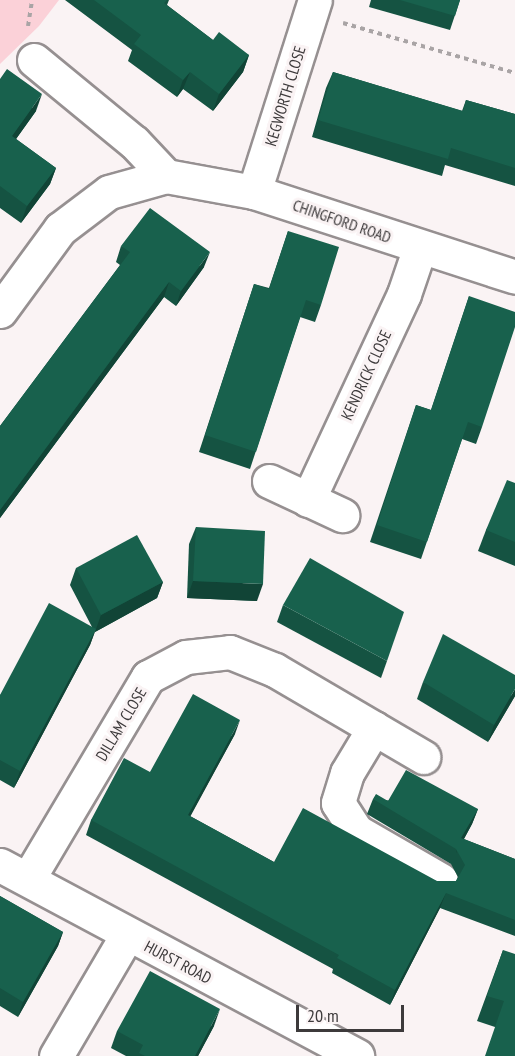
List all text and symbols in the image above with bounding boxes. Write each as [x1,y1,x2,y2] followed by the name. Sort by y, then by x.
[261,44,309,148] street label: KEGWORTH CLOSE
[290,195,394,247] street label: CHINGFORD ROAD
[337,327,395,423] street label: KENDRICK CLOSE
[92,684,150,764] street label: DILLAM CLOSE
[141,936,215,988] street label: HURST ROAD
[299,993,407,1031] scale bar
[307,1004,339,1027] text: 20 m

